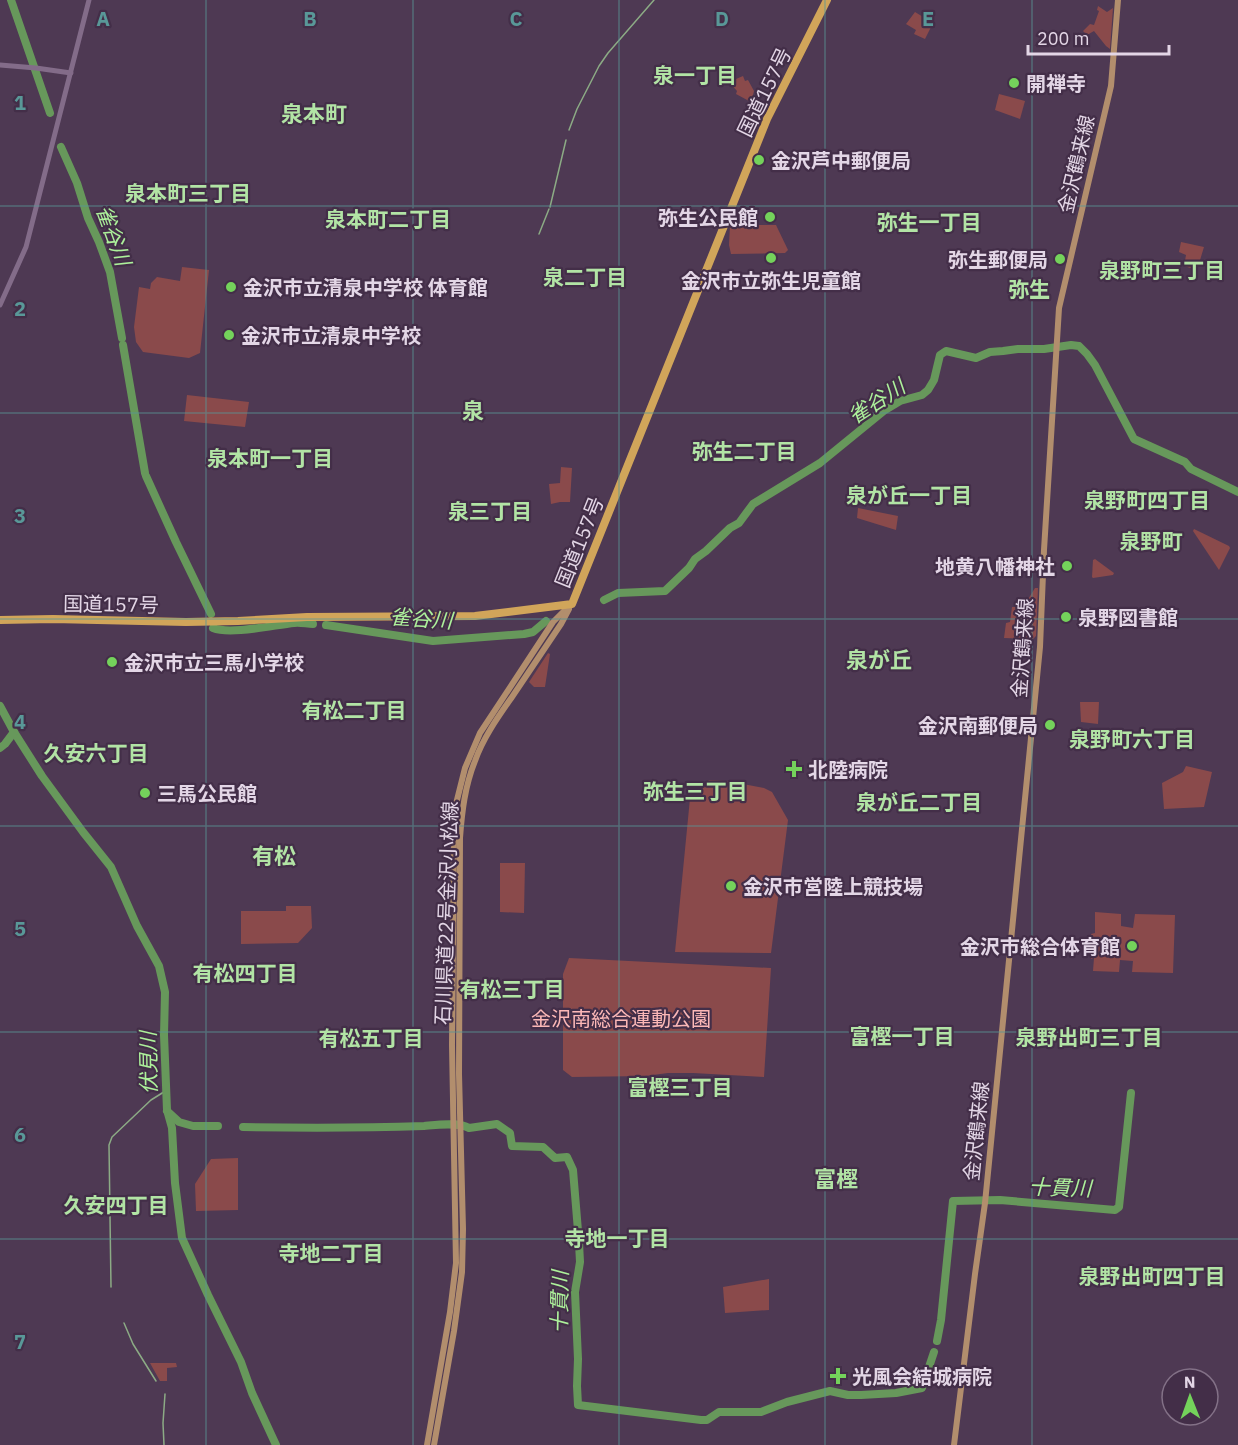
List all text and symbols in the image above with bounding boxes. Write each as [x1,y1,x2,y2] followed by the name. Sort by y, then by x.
[96,5,110,32] text: A
[303,5,317,32] text: B
[509,5,523,32] text: C
[715,5,729,32] text: D
[922,5,934,32] text: E
[1028,18,1169,56] scale bar
[1037,27,1089,50] text: 200 m
[731,43,797,141] street label: 国道157号
[653,61,737,89] district label: 泉一丁目
[1026,70,1086,97] place label: 開禅寺
[1007,76,1021,90] marker: 開禅寺
[14,89,26,116] text: 1
[281,99,347,128] district label: 泉本町
[1052,112,1100,216] street label: 金沢鶴来線
[771,147,911,174] place label: 金沢芦中郵便局
[752,153,766,167] marker: 金沢芦中郵便局
[125,179,251,207] district label: 泉本町三丁目
[90,201,139,271] water label: 雀谷川
[658,204,758,231] place label: 弥生公民館
[325,205,451,233] district label: 泉本町二丁目
[877,208,982,236] district label: 弥生一丁目
[763,210,777,224] marker: 弥生公民館
[948,246,1048,273] place label: 弥生郵便局
[764,251,778,265] marker: 金沢市立弥生児童館
[1053,252,1067,266] marker: 弥生郵便局
[1099,256,1225,284] district label: 泉野町三丁目
[543,263,627,291] district label: 泉二丁目
[681,267,861,294] place label: 金沢市立弥生児童館
[243,274,488,301] place label: 金沢市立清泉中学校 体育館
[1008,275,1050,303] district label: 弥生
[224,280,238,294] marker: 金沢市立清泉中学校 体育館
[14,295,26,322] text: 2
[241,322,421,349] place label: 金沢市立清泉中学校
[222,328,236,342] marker: 金沢市立清泉中学校
[842,371,912,430] water label: 雀谷川
[462,396,484,425] district label: 泉
[692,437,797,465] district label: 弥生二丁目
[207,444,333,472] district label: 泉本町一丁目
[846,481,972,509] district label: 泉が丘一丁目
[1084,486,1210,514] district label: 泉野町四丁目
[549,492,609,592] street label: 国道157号
[448,497,532,525] district label: 泉三丁目
[14,502,26,529] text: 3
[1120,527,1183,555] district label: 泉野町
[935,553,1055,580] place label: 地黄八幡神社
[1060,559,1074,573] marker: 地黄八幡神社
[63,590,159,618] street label: 国道157号
[1005,597,1039,699] street label: 金沢鶴来線
[389,602,455,634] water label: 雀谷川
[1078,604,1178,631] place label: 泉野図書館
[1059,610,1073,624] marker: 泉野図書館
[846,645,912,674] district label: 泉が丘
[124,649,304,676] place label: 金沢市立三馬小学校
[105,655,119,669] marker: 金沢市立三馬小学校
[302,696,407,724] district label: 有松二丁目
[14,708,26,735] text: 4
[918,712,1038,739] place label: 金沢南郵便局
[1043,718,1057,732] marker: 金沢南郵便局
[1069,725,1195,753] district label: 泉野町六丁目
[44,739,149,767] district label: 久安六丁目
[808,756,888,783] place label: 北陸病院
[785,760,803,778] marker: 北陸病院
[643,777,748,805] district label: 弥生三丁目
[157,780,257,807] place label: 三馬公民館
[138,786,152,800] marker: 三馬公民館
[856,788,982,816] district label: 泉が丘二丁目
[429,801,463,1025] street label: 石川県道22号金沢小松線
[252,841,296,870] district label: 有松
[743,873,923,900] place label: 金沢市営陸上競技場
[724,879,738,893] marker: 金沢市営陸上競技場
[14,915,26,942] text: 5
[960,933,1120,960] place label: 金沢市総合体育館
[1125,939,1139,953] marker: 金沢市総合体育館
[193,959,298,987] district label: 有松四丁目
[460,975,565,1003] district label: 有松三丁目
[531,1005,711,1032] park label: 金沢南総合運動公園
[850,1022,955,1050] district label: 富樫一丁目
[1016,1023,1163,1051] district label: 泉野出町三丁目
[319,1024,424,1052] district label: 有松五丁目
[133,1029,163,1095] water label: 伏見川
[628,1073,733,1101] district label: 富樫三丁目
[957,1080,995,1182] street label: 金沢鶴来線
[14,1121,26,1148] text: 6
[814,1164,858,1193] district label: 富樫
[1028,1172,1094,1202] water label: 十貫川
[64,1191,169,1219] district label: 久安四丁目
[565,1224,670,1252] district label: 寺地一丁目
[279,1239,384,1267] district label: 寺地二丁目
[1079,1262,1226,1290] district label: 泉野出町四丁目
[544,1268,574,1334] water label: 十貫川
[14,1328,26,1355] text: 7
[852,1363,992,1390] place label: 光風会結城病院
[829,1367,847,1385] marker: 光風会結城病院
[1160,1367,1220,1427] north arrow
[1184,1372,1196,1392] text: N

